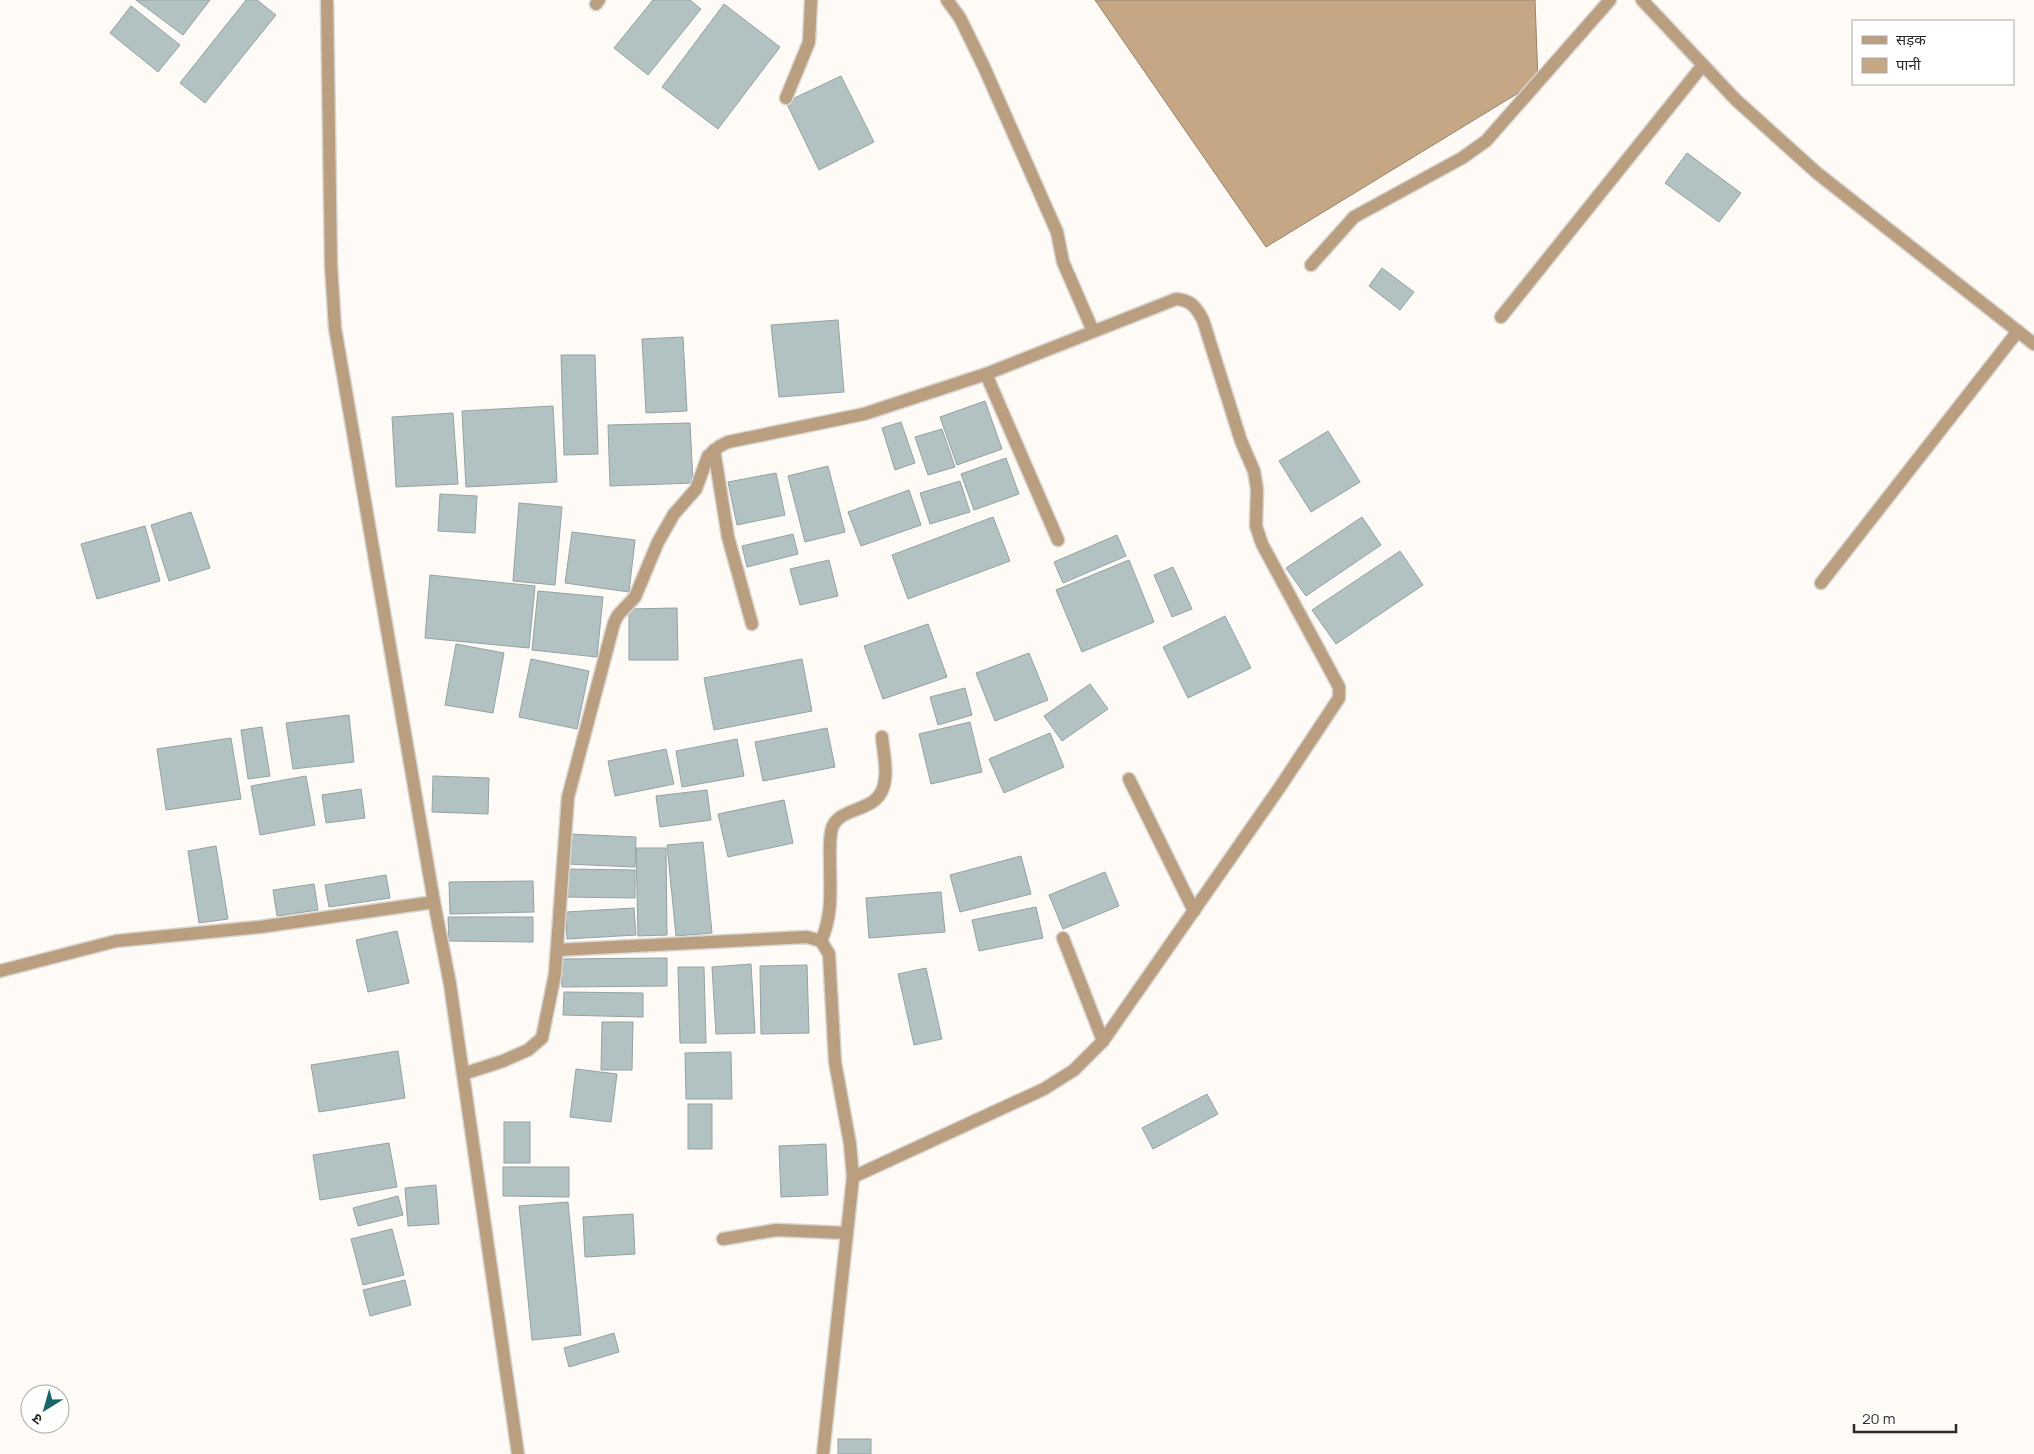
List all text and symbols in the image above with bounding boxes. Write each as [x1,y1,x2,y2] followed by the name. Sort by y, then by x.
[1852,20,2014,85] legend
[1896,29,1926,50] text: सड़क
[1896,54,1922,75] text: पानी
[20,1384,70,1434] north arrow
[1854,1402,1956,1434] scale bar
[1862,1408,1895,1429] text: 20 m
[27,1409,46,1430] text: उ

